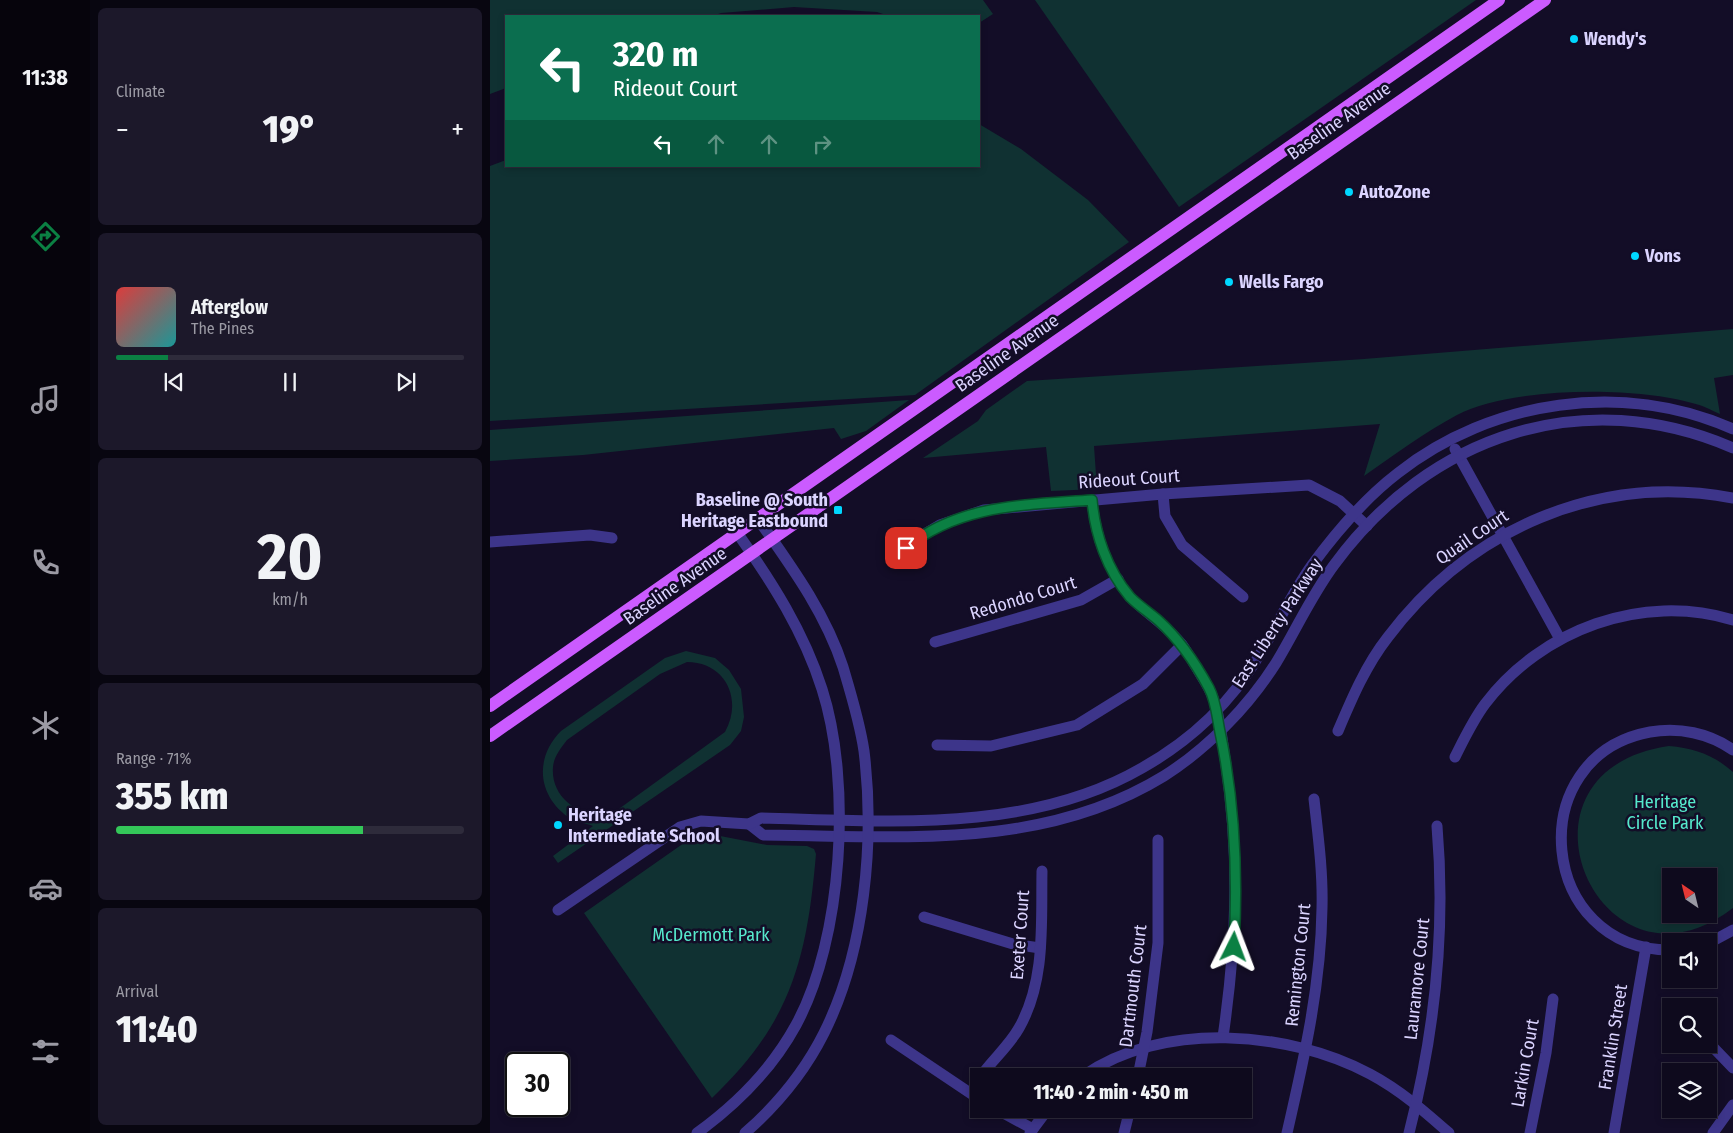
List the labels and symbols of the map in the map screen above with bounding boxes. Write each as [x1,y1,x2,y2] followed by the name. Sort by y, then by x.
[1584,28,1647,50] place label: Wendy's
[1568,33,1580,45] marker: Wendy's
[1283,77,1395,165] street label: Baseline Avenue
[1358,181,1430,203] place label: AutoZone
[1343,186,1355,198] marker: AutoZone
[1644,245,1681,267] place label: Vons
[1629,250,1641,262] marker: Vons
[1239,271,1324,293] place label: Wells Fargo
[1223,276,1235,288] marker: Wells Fargo
[951,309,1063,397] street label: Baseline Avenue
[1077,464,1181,494] street label: Rideout Court
[681,489,828,532] place label: Baseline @ South Heritage Eastbound
[832,504,844,516] marker: Baseline @ South Heritage Eastbound
[1431,505,1513,569] street label: Quail Court
[885,527,927,569] pin
[619,542,731,630] street label: Baseline Avenue
[1227,554,1327,692] street label: East Liberty Parkway
[967,571,1079,625] street label: Redondo Court
[1627,791,1704,834] park label: Heritage Circle Park
[568,804,720,847] place label: Heritage Intermediate School
[552,819,564,831] marker: Heritage Intermediate School
[1662,868,1718,922] north arrow
[1006,889,1034,981] street label: Exeter Court
[1281,902,1315,1028] street label: Remington Court
[1400,917,1434,1041] street label: Lauramore Court
[1207,920,1259,972] position arrow
[1115,923,1151,1049] street label: Dartmouth Court
[652,924,770,946] park label: McDermott Park
[1594,982,1632,1092] street label: Franklin Street
[1506,1017,1544,1109] street label: Larkin Court
[505,1052,570,1117] speed limit sign: 30

